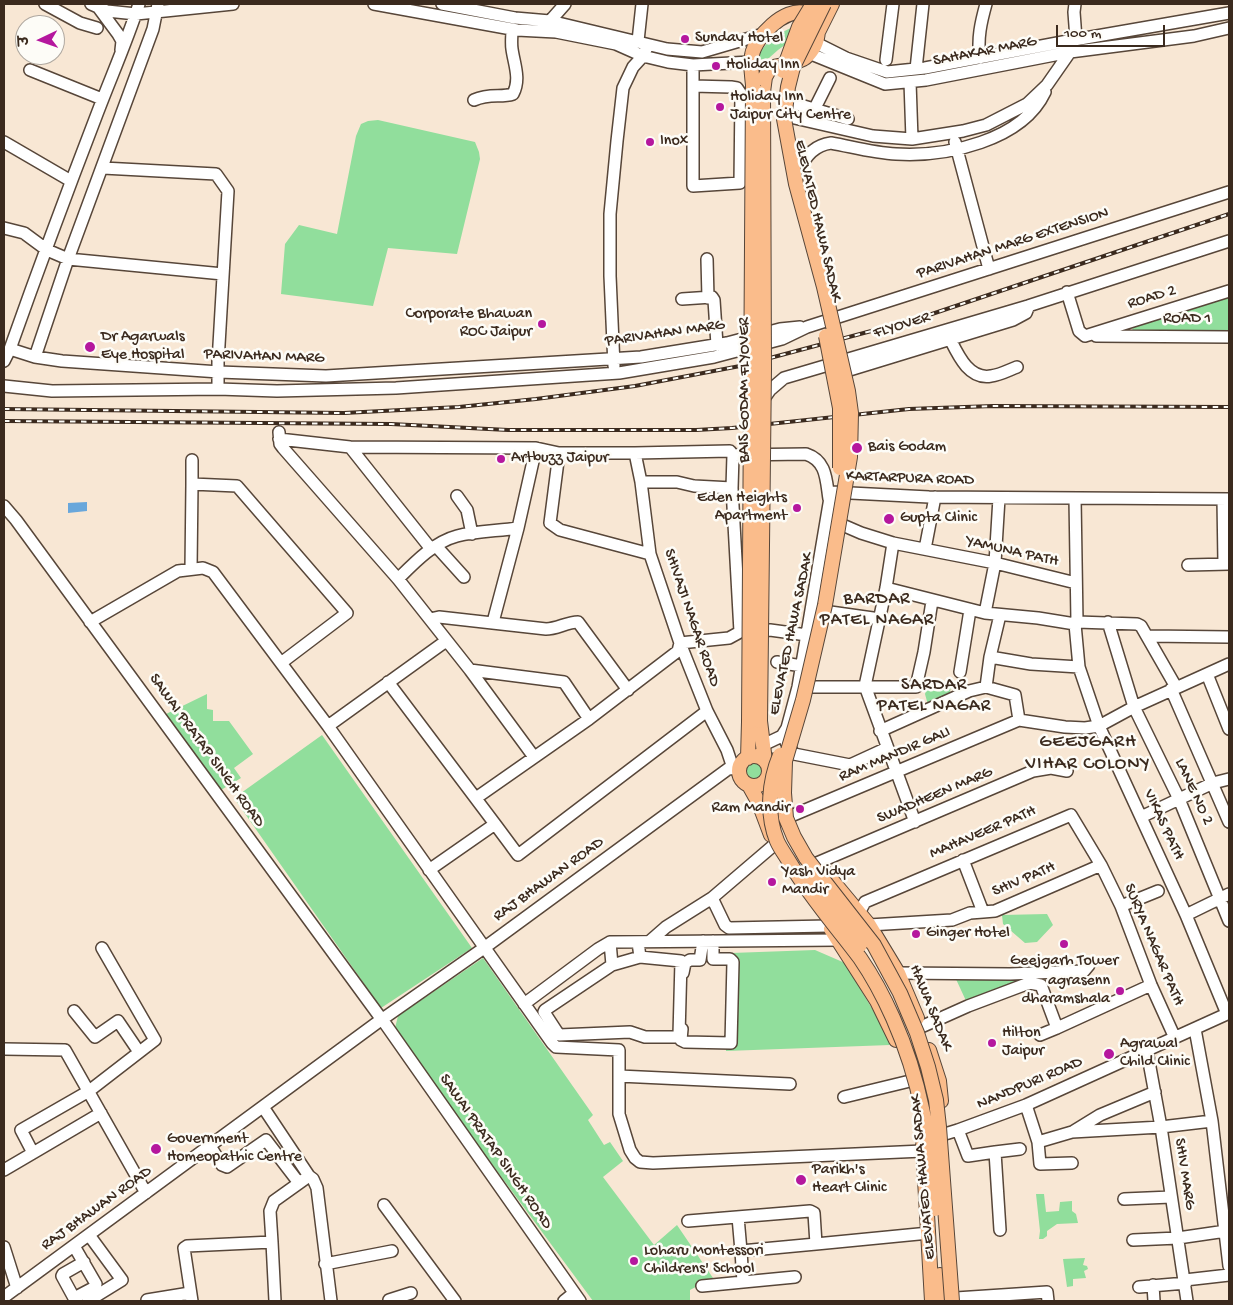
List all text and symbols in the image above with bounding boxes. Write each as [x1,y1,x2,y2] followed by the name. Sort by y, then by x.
[15,15,65,65] north arrow
[1058,15,1167,47] scale bar
[1064,25,1101,43] text: 100 m
[695,29,783,49] place label: Sunday Hotel
[679,33,691,45] marker: Sunday Hotel
[932,33,1038,71] street label: SAHAKAR MARG
[17,36,34,46] text: उ
[726,56,799,76] place label: Holiday Inn
[710,60,722,72] marker: Holiday Inn
[730,88,851,126] place label: Holiday Inn Jaipur City Centre
[714,101,726,113] marker: Holiday Inn Jaipur City Centre
[660,132,688,152] place label: Inox
[644,136,656,148] marker: Inox
[789,138,845,304] street label: ELEVATED HAWA SADAK
[915,204,1111,284] street label: PARIVAHAN MARG EXTENSION
[1126,282,1178,314] street label: ROAD 2
[406,305,532,343] place label: Corporate Bhawan ROC Jaipur
[871,308,933,344] street label: FLYOVER
[1163,310,1211,330] street label: ROAD 1
[604,316,726,352] street label: PARIVAHAN MARG
[736,317,756,463] street label: BAIS GODAM FLYOVER
[536,318,548,330] marker: Corporate Bhawan ROC Jaipur
[101,328,185,366] place label: Dr Agarwals Eye Hospital
[83,340,97,354] marker: Dr Agarwals Eye Hospital
[203,345,325,369] street label: PARIVAHAN MARG
[868,438,946,458] place label: Bais Godam
[850,441,864,455] marker: Bais Godam
[511,449,608,469] place label: Artbuzz Jaipur
[495,453,507,465] marker: Artbuzz Jaipur
[846,467,974,491] street label: KARTARPURA ROAD
[697,489,787,527] place label: Eden Heights Apartment
[791,502,803,514] marker: Eden Heights Apartment
[900,509,977,529] place label: Gupta Clinic
[882,512,896,526] marker: Gupta Clinic
[964,532,1060,572] street label: YAMUNA PATH
[658,547,724,689] street label: SHIVAJI NAGAR ROAD
[765,551,819,717] street label: ELEVATED HAWA SADAK
[818,589,936,632] district label: BARDAR PATEL NAGAR
[144,671,268,831] street label: SAWAI PRATAP SINGH ROAD
[875,675,993,718] district label: SARDAR PATEL NAGAR
[836,723,954,787] street label: RAM MANDIR GALI
[1024,732,1152,776] district label: GEEJGARH VIHAR COLONY
[1169,756,1217,828] street label: LANE NO 2
[875,763,995,829] street label: SWADHEEN MARG
[1138,787,1188,863] street label: VIKAS PATH
[711,799,790,819] place label: Ram Mandir
[927,802,1039,864] street label: MAHAVEER PATH
[794,803,806,815] marker: Ram Mandir
[490,833,608,927] street label: RAJ BHAWAN ROAD
[990,858,1058,902] street label: SHIV PATH
[782,863,855,901] place label: Yash Vidya Mandir
[766,876,778,888] marker: Yash Vidya Mandir
[1119,881,1187,1009] street label: SURYA NAGAR PATH
[926,924,1010,944] place label: Ginger Hotel
[910,928,922,940] marker: Ginger Hotel
[1058,938,1070,950] marker: Geejgarh Tower
[1010,952,1118,972] place label: Geejgarh Tower
[904,962,956,1054] street label: HAWA SADAK
[1021,972,1110,1010] place label: agrasenn dharamshala
[1114,985,1126,997] marker: agrasenn dharamshala
[1002,1024,1044,1062] place label: Hilton Jaipur
[1120,1035,1190,1073] place label: Agrawal Child Clinic
[986,1037,998,1049] marker: Hilton Jaipur
[1102,1047,1116,1061] marker: Agrawal Child Clinic
[974,1053,1086,1115] street label: NANDPURI ROAD
[434,1071,556,1233] street label: SAWAI PRATAP SINGH ROAD
[907,1094,941,1260] street label: ELEVATED HAWA SADAK
[167,1130,302,1168] place label: Government Homeopathic Centre
[1169,1137,1199,1211] street label: SHIV MARG
[149,1142,163,1156] marker: Government Homeopathic Centre
[812,1161,886,1199] place label: Parikh's Heart Clinic
[38,1162,156,1256] street label: RAJ BHAWAN ROAD
[794,1173,808,1187] marker: Parikh's Heart Clinic
[644,1242,764,1280] place label: Loharu Montessori Childrens' School
[628,1255,640,1267] marker: Loharu Montessori Childrens' School

